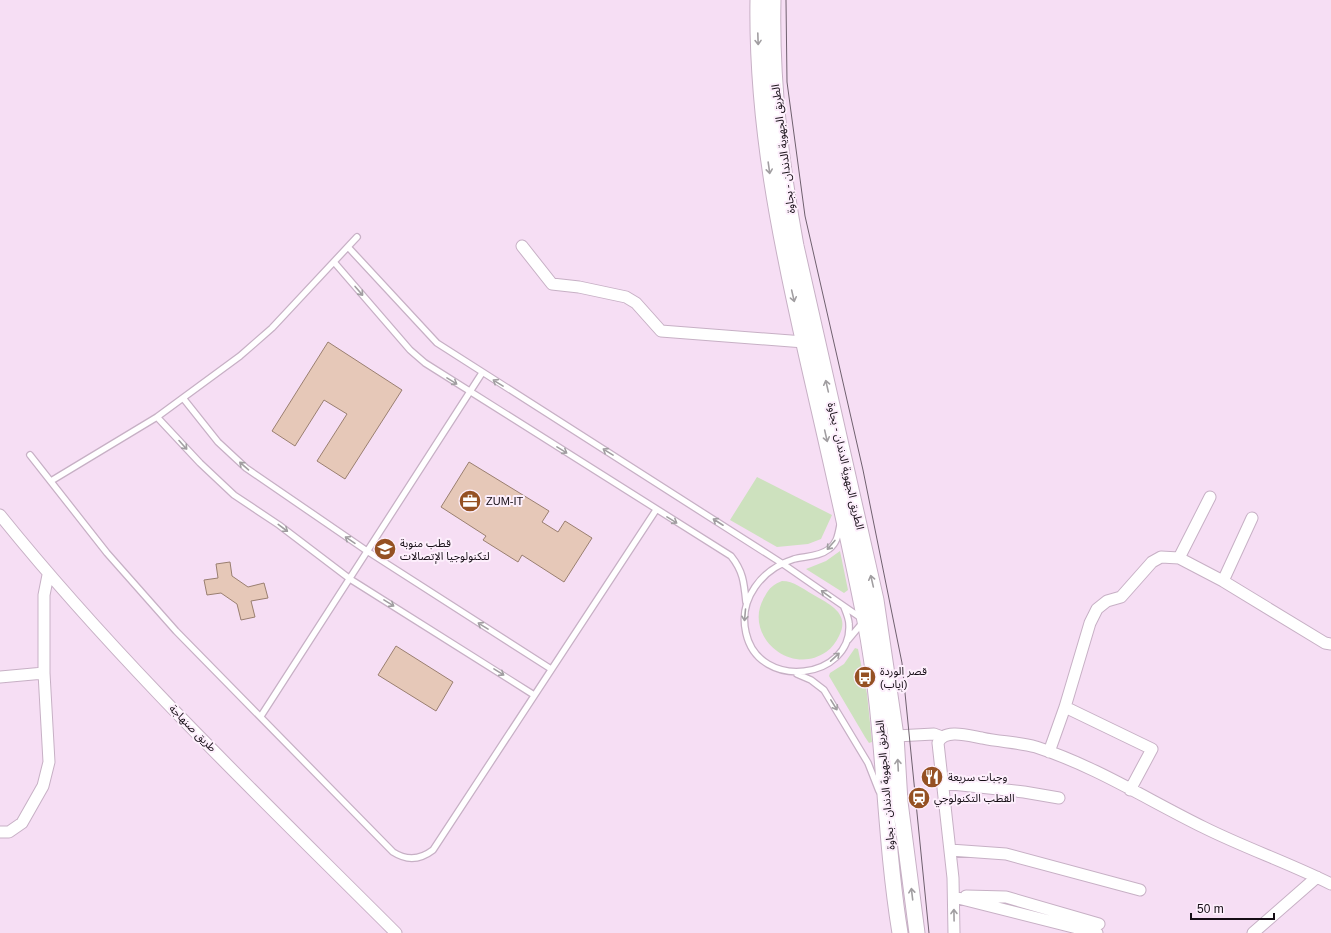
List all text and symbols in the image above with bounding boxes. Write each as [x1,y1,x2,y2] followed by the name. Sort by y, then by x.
[755,32,762,45] one-way arrow
[769,84,798,214] street label: الطريق الجهوية الدندان - بجاوة
[765,162,773,175] one-way arrow
[355,286,364,297] one-way arrow
[790,289,798,302] one-way arrow
[446,377,457,385] one-way arrow
[493,379,504,387] one-way arrow
[823,380,831,393] one-way arrow
[824,401,866,531] street label: الطريق الجهوية الدندان - بجاوة
[822,430,830,443] one-way arrow
[179,440,188,451] one-way arrow
[556,446,567,454] one-way arrow
[603,448,614,456] one-way arrow
[239,461,249,470] one-way arrow
[457,488,483,514] office icon: ZUM-IT
[486,495,524,507] place label: ZUM-IT
[666,516,678,524] one-way arrow
[713,518,724,526] one-way arrow
[277,524,288,532] one-way arrow
[345,536,356,544] one-way arrow
[372,536,398,562] school or university icon: قطب منوبة لتكنولوجيا الإتصالات
[400,537,490,564] place label: قطب منوبة لتكنولوجيا الإتصالات
[827,540,836,550] one-way arrow
[867,575,875,588] one-way arrow
[821,589,832,598] one-way arrow
[383,599,394,607] one-way arrow
[741,608,748,621] one-way arrow
[478,622,489,630] one-way arrow
[829,653,840,662] one-way arrow
[852,664,878,690] bus stop icon: قصر الوردة (إياب)
[880,665,927,692] place label: قصر الوردة (إياب)
[493,669,505,677] one-way arrow
[830,700,838,711] one-way arrow
[166,702,219,755] street label: طريق صنهاجة
[873,720,898,850] street label: الطريق الجهوية الدندان - بجاوة
[894,759,902,772] one-way arrow
[919,764,945,790] restaurant icon: وجبات سريعة
[948,771,1007,784] place label: وجبات سريعة
[906,785,932,811] station icon: القطب التكنولوجي
[934,792,1015,808] place label: القطب التكنولوجي
[908,888,916,901] one-way arrow
[1191,895,1274,921] scale bar
[1197,902,1224,916] text: 50 m
[950,909,958,922] one-way arrow

